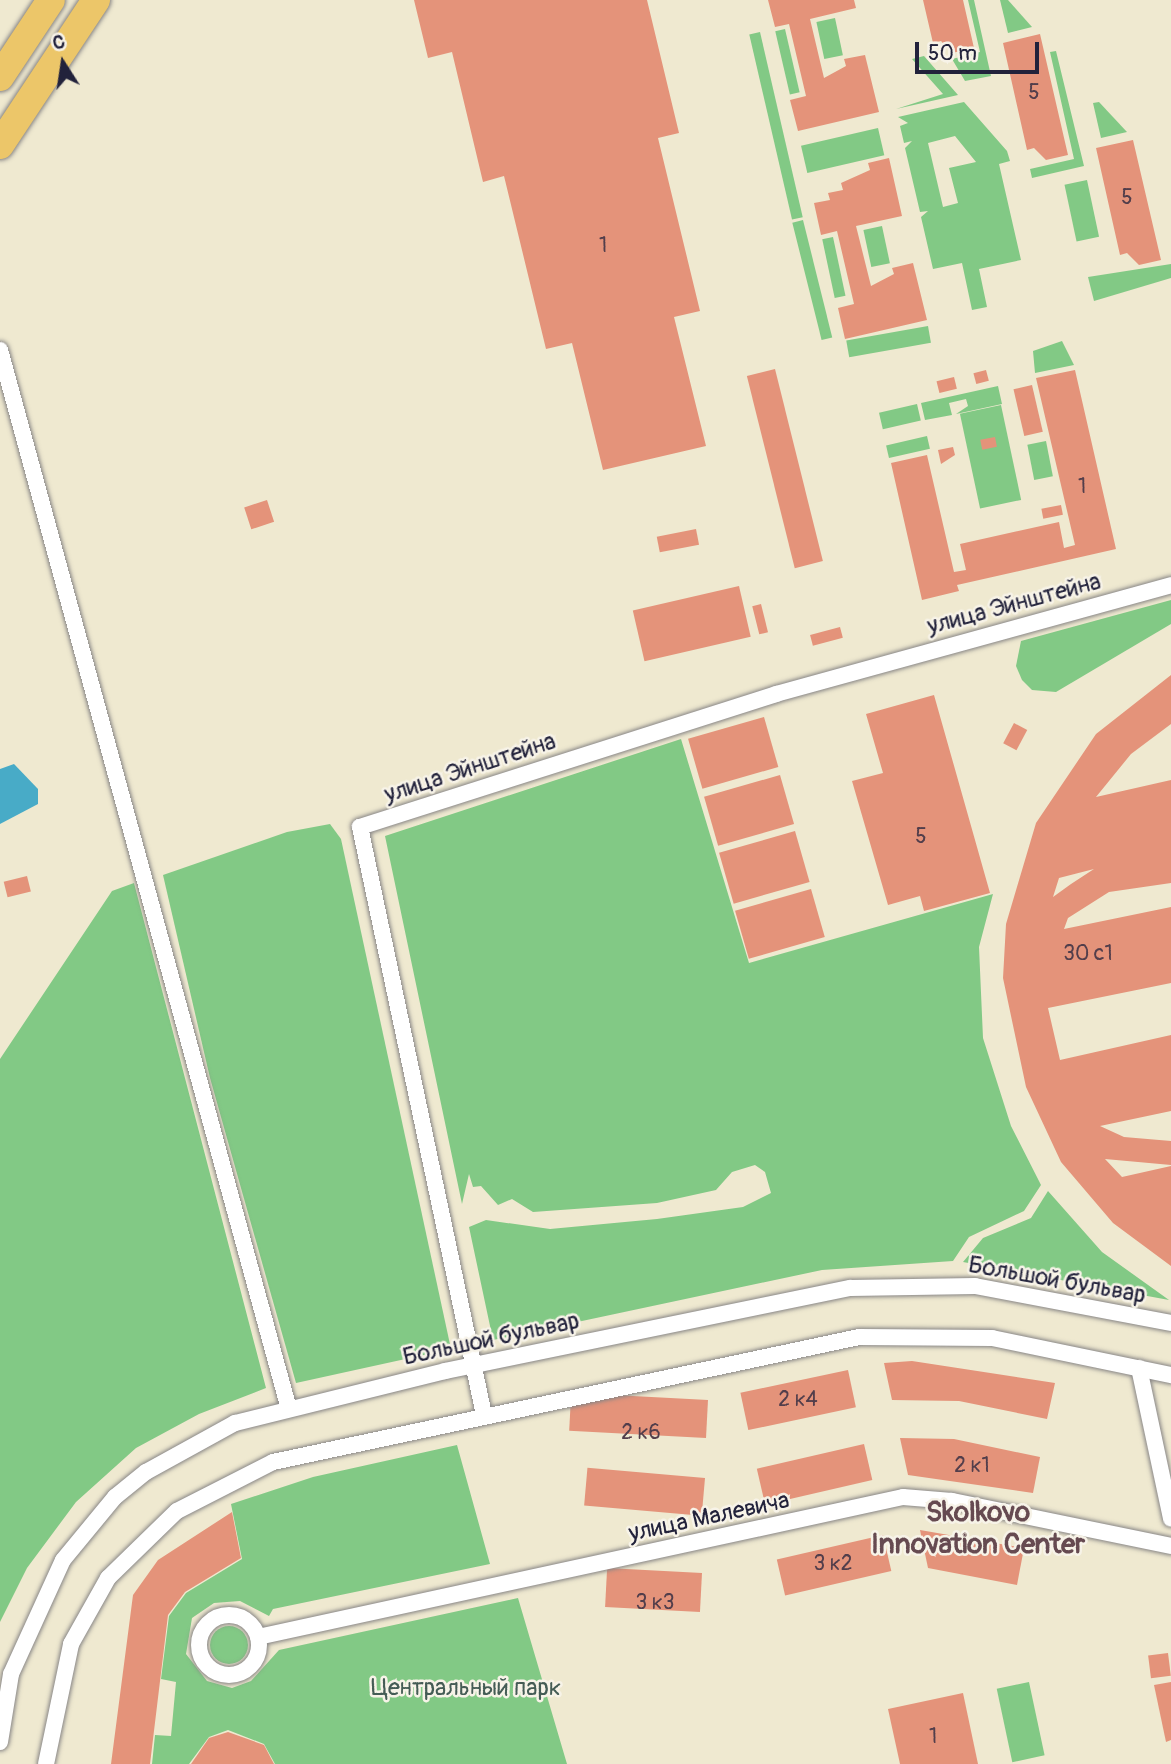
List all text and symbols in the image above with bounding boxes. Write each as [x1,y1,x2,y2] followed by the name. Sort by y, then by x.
[28,28,98,98] north arrow
[919,28,1043,72] scale bar
[50,30,67,55] text: С
[928,40,977,67] text: 50 m
[1028,80,1040,106] house number: 5
[1121,185,1133,211] house number: 5
[599,233,607,259] house number: 1
[1078,474,1086,500] house number: 1
[924,567,1104,641] street label: улица Эйнштейна
[381,727,559,809] street label: улица Эйнштейна
[915,824,927,850] house number: 5
[1063,941,1113,967] house number: 30 с1
[966,1250,1148,1310] street label: Большой бульвар
[400,1306,582,1372] street label: Большой бульвар
[778,1387,818,1413] house number: 2 к4
[621,1420,661,1446] house number: 2 к6
[954,1453,990,1479] house number: 2 к1
[626,1486,792,1548] street label: улица Малевича
[871,1496,1085,1562] district label: Skolkovo Innovation Center
[814,1551,852,1577] house number: 3 к2
[636,1590,674,1616] house number: 3 к3
[371,1674,561,1702] park label: Центральный парк
[929,1724,937,1750] house number: 1

